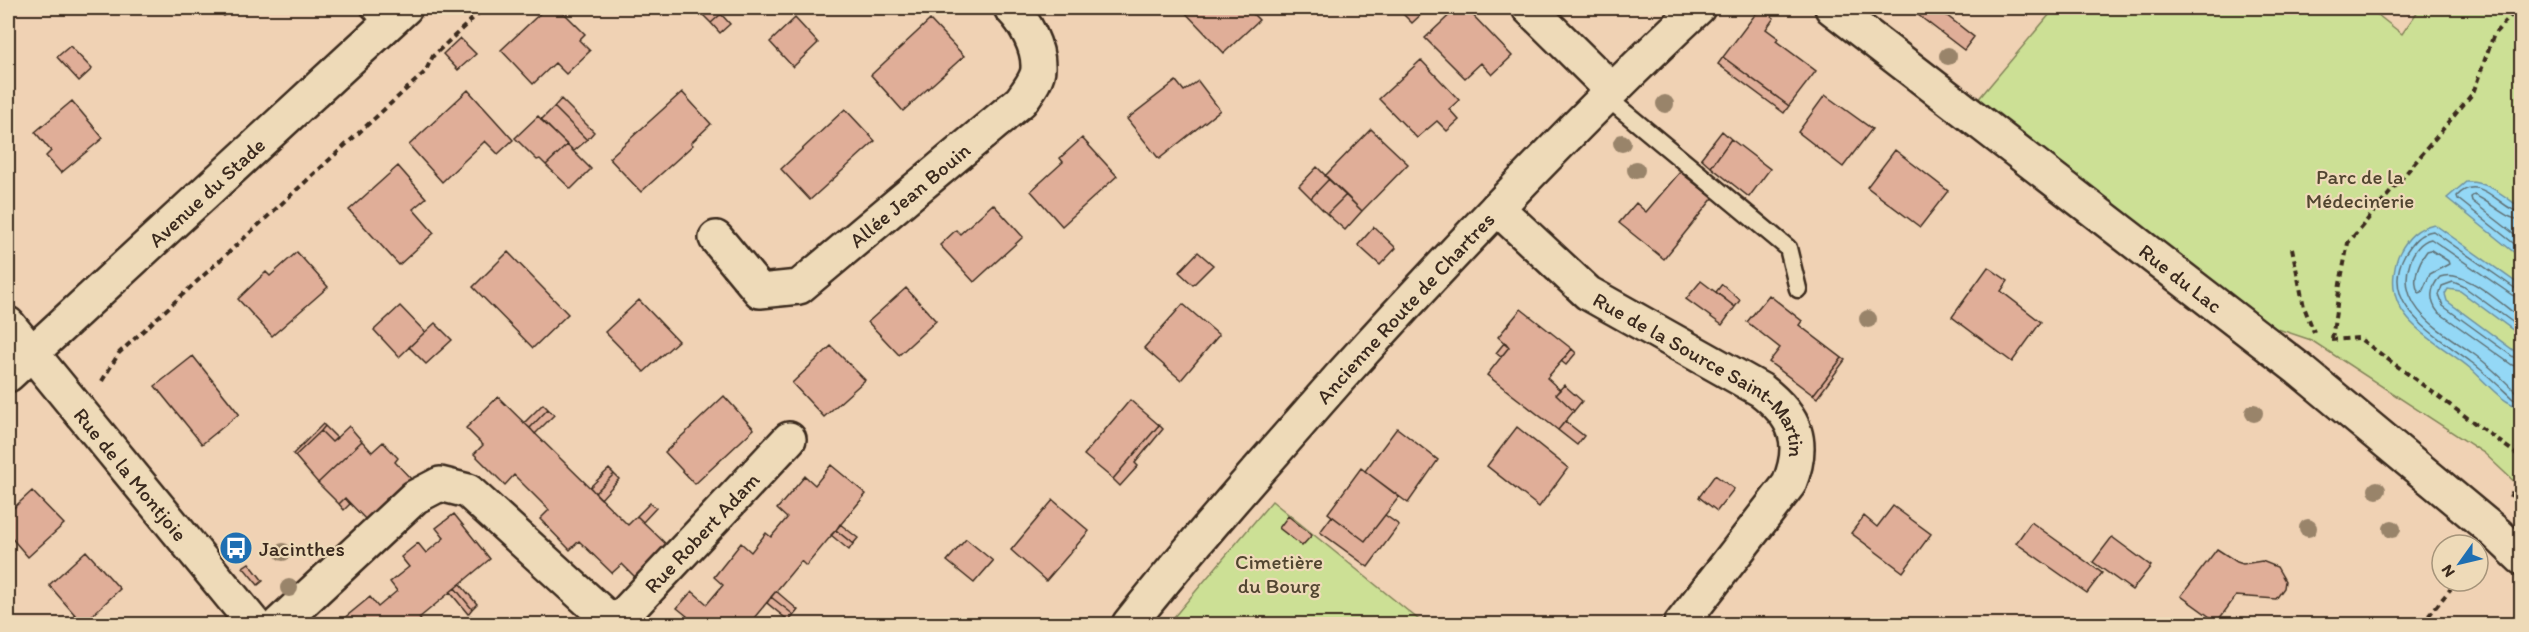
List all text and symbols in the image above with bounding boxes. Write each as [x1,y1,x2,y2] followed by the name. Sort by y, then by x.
[143,132,270,252] street label: Avenue du Stade
[844,137,975,252] street label: Allée Jean Bouin
[2306,164,2414,213] park label: Parc de la Médecinerie
[1310,206,1499,408] street label: Ancienne Route de Chartres
[2134,238,2227,318] street label: Rue du Lac
[1589,286,1810,458] street label: Rue de la Source Saint-Martin
[69,402,193,546] street label: Rue de la Montjoie
[639,467,764,598] street label: Rue Robert Adam
[218,530,254,566] bus stop icon: Jacinthes
[2430,533,2490,593] north arrow
[259,536,345,561] place label: Jacinthes
[1235,549,1323,598] park label: Cimetière du Bourg
[2437,561,2459,581] text: N

